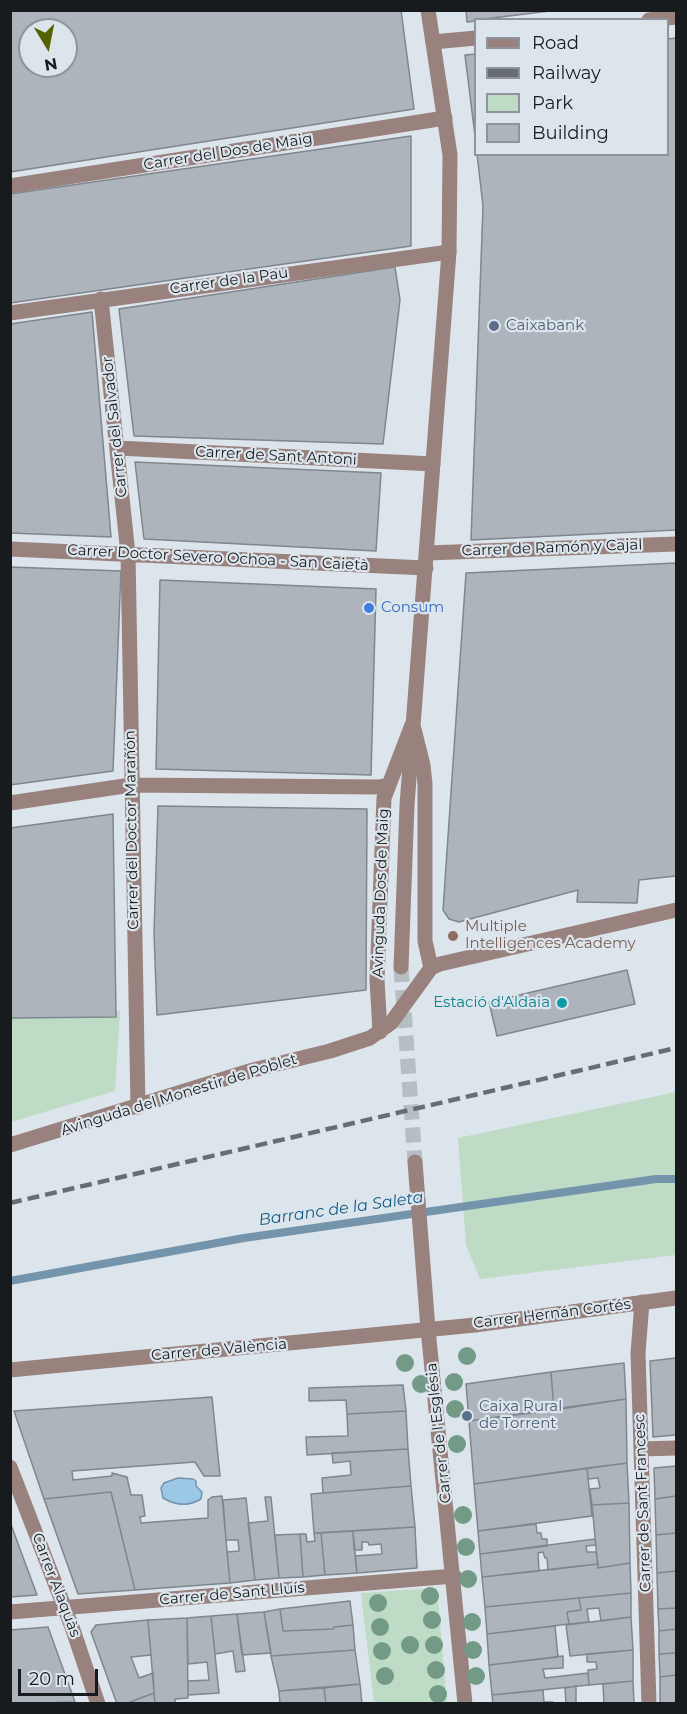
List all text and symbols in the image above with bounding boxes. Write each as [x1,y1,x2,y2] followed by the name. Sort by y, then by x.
[18,18,78,78] north arrow
[474,18,669,156] legend
[532,32,579,54] text: Road
[43,54,59,75] text: N
[532,62,601,84] text: Railway
[532,92,573,114] text: Park
[532,122,609,144] text: Building
[142,130,314,174] street label: Carrer del Dos de Maig
[169,264,289,298] street label: Carrer de la Pau
[506,317,584,335] place label: Caixabank
[487,319,501,333] marker: Caixabank
[99,356,131,498] street label: Carrer del Salvador
[195,443,357,469] street label: Carrer de Sant Antoni
[461,536,643,560] street label: Carrer de Ramón y Cajal
[67,541,369,575] street label: Carrer Doctor Severo Ochoa - San Caietà
[381,599,444,617] place label: Consum
[362,601,376,615] marker: Consum
[121,730,143,930] street label: Carrer del Doctor Marañón
[369,808,393,978] street label: Avinguda Dos de Maig
[465,918,636,953] place label: Multiple Intelligences Academy
[446,929,460,943] marker: Multiple Intelligences Academy
[433,994,550,1012] place label: Estació d'Aldaia
[555,996,569,1010] marker: Estació d'Aldaia
[59,1050,299,1140] street label: Avinguda del Monestir de Poblet
[257,1188,425,1230] water label: Barranc de la Saleta
[472,1295,632,1333] street label: Carrer Hernán Cortés
[150,1335,288,1365] street label: Carrer de València
[423,1362,455,1504] street label: Carrer de l'Església
[479,1398,562,1433] place label: Caixa Rural de Torrent
[460,1409,474,1423] marker: Caixa Rural de Torrent
[631,1414,655,1592] street label: Carrer de Sant Francesc
[28,1530,84,1640] street label: Carrer Alaquàs
[159,1579,305,1609] street label: Carrer de Sant Lluís
[21,1657,100,1695] scale bar
[29,1668,75,1690] text: 20 m

